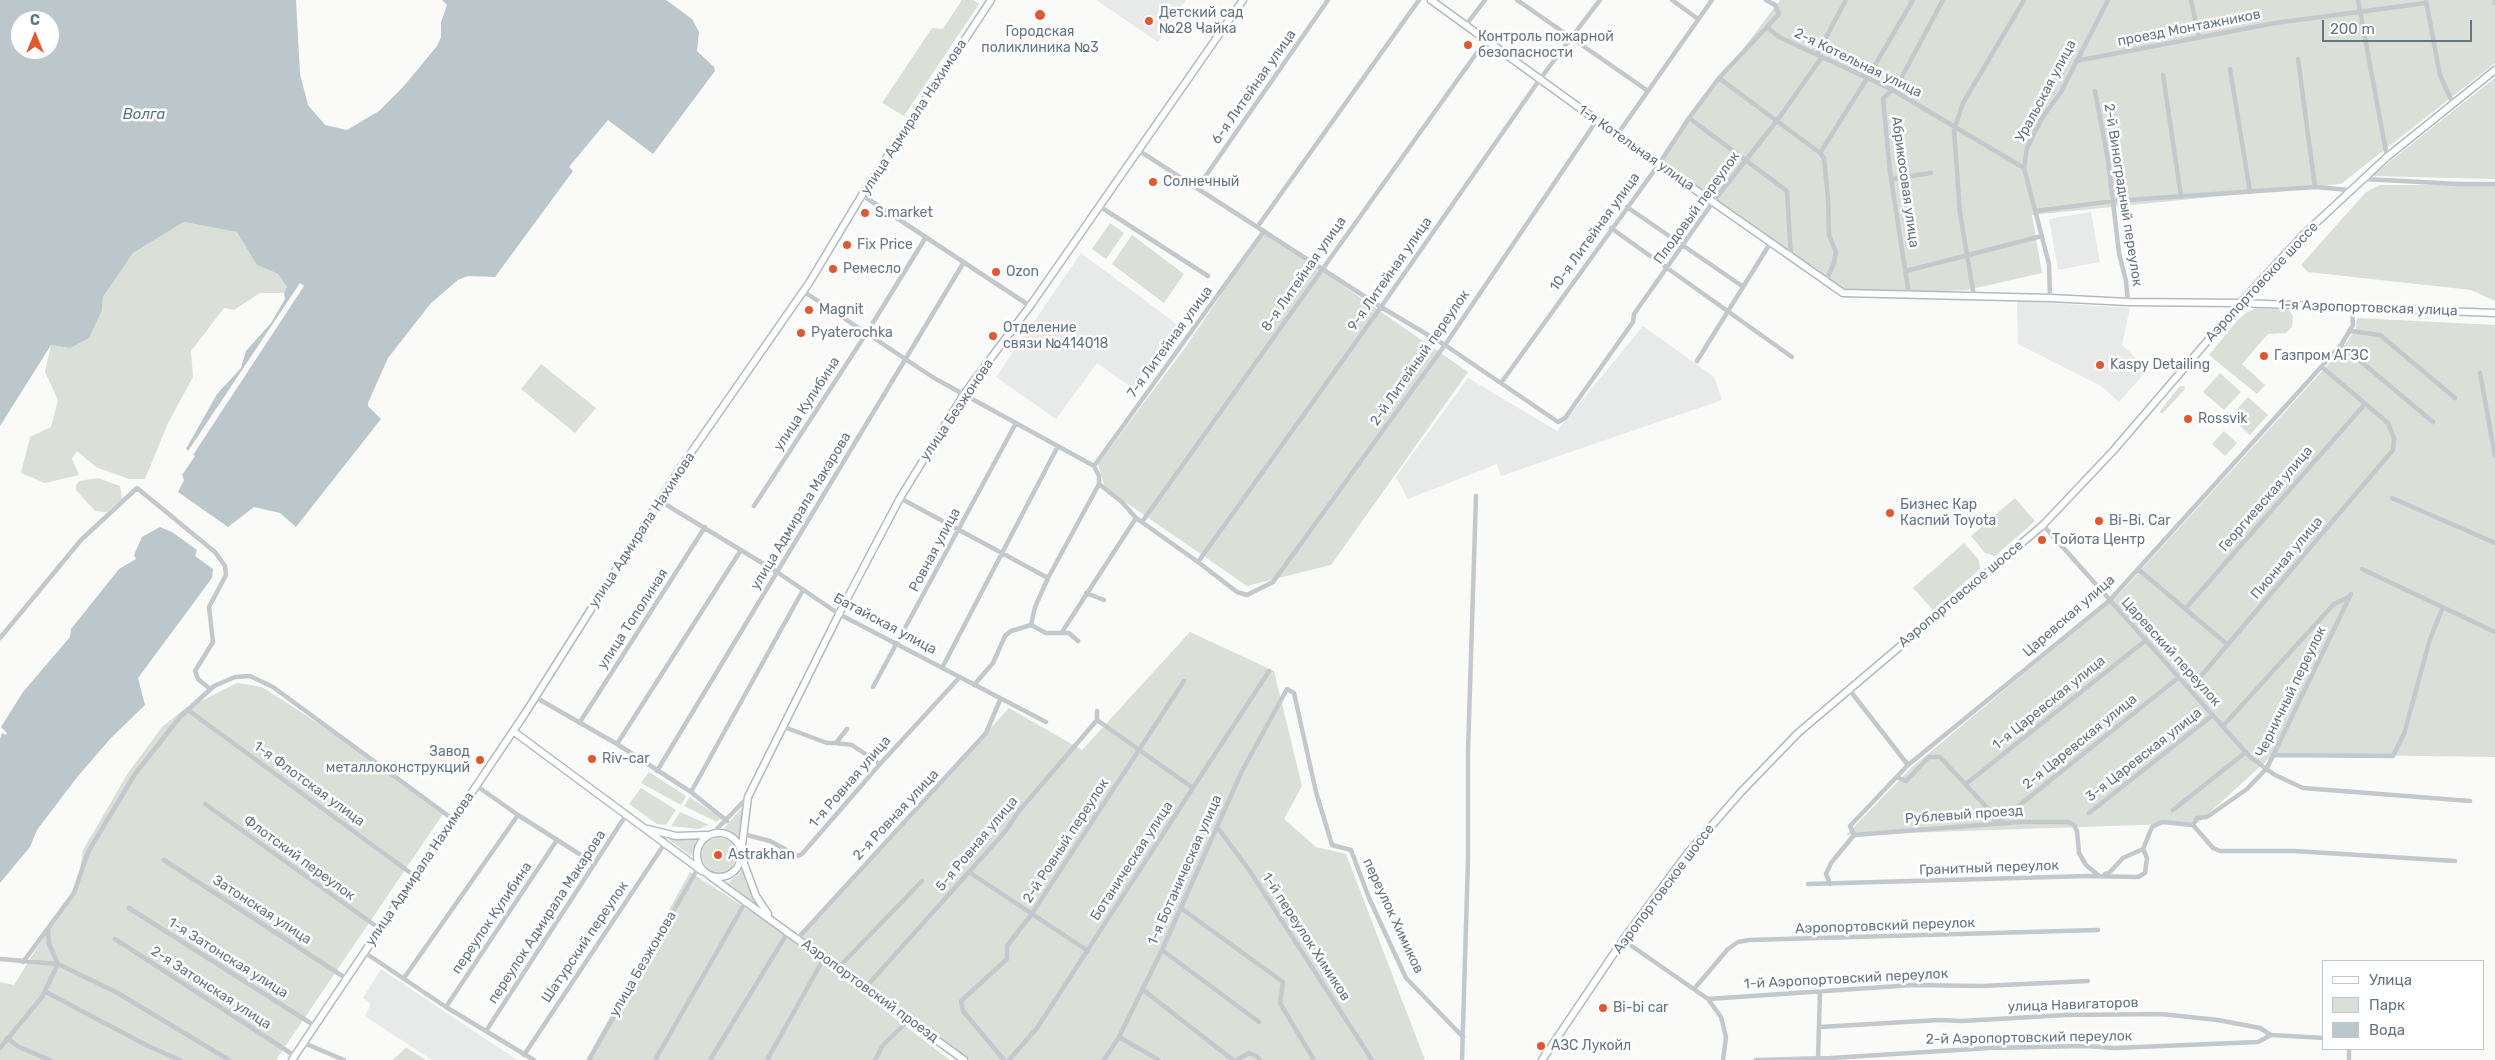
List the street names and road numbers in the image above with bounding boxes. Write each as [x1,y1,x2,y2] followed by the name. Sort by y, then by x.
[2116,6,2262,50] street label: проезд Монтажников
[1791,25,1925,101] street label: 2-я Котельная улица
[1208,27,1300,147] street label: 6-я Литейная улица
[857,36,971,198] street label: улица Адмирала Нахимова
[2012,37,2080,145] street label: Уральская улица
[1575,102,1697,194] street label: 1-я Котельная улица
[2100,102,2146,288] street label: 2-й Виноградный переулок
[1887,115,1923,249] street label: Абрикосовая улица
[1650,148,1744,268] street label: Плодовый переулок
[1546,170,1644,294] street label: 10-я Литейная улица
[1258,213,1350,335] street label: 8-я Литейная улица
[1344,214,1436,334] street label: 9-я Литейная улица
[2202,219,2322,345] street label: Аэропортовское шоссе
[1124,283,1216,401] street label: 7-я Литейная улица
[1367,287,1473,429] street label: 2-й Литейный переулок
[2278,296,2458,320] street label: 1-я Аэропортовская улица
[770,354,844,454] street label: улица Кулибина
[917,356,997,464] street label: улица Безжонова
[747,429,855,593] street label: улица Адмирала Макарова
[2216,443,2316,555] street label: Георгиевская улица
[585,449,699,611] street label: улица Адмирала Нахимова
[906,505,964,595] street label: Ровная улица
[2248,513,2326,603] street label: Пионная улица
[1895,537,2027,651] street label: Аэропортовское шоссе
[594,566,672,672] street label: улица Тополиная
[2020,572,2118,660] street label: Царевская улица
[831,590,939,658] street label: Батайская улица
[2118,594,2224,710] street label: Царевский переулок
[2252,624,2330,760] street label: Черничный переулок
[1989,652,2109,754] street label: 1-я Царевская улица
[2020,691,2140,793] street label: 2-я Царевская улица
[2083,704,2205,806] street label: 3-я Царевская улица
[806,733,894,831] street label: 1-я Ровная улица
[250,738,368,830] street label: 1-я Флотская улица
[850,766,942,864] street label: 2-я Ровная улица
[1020,776,1112,906] street label: 2-й Ровный переулок
[362,789,478,949] street label: улица Адмирала Нахимова
[1144,792,1226,948] street label: 1-я Ботаническая улица
[932,793,1022,895] street label: 5-я Ровная улица
[1087,798,1177,924] street label: Ботаническая улица
[1904,802,2024,828] street label: Рублевый проезд
[240,812,358,904] street label: Флотский переулок
[1610,821,1718,957] street label: Аэропортовское шоссе
[485,827,609,1007] street label: переулок Адмирала Макарова
[1359,856,1427,976] street label: переулок Химиков
[1919,857,2059,879] street label: Гранитный переулок
[448,859,536,977] street label: переулок Кулибина
[1258,870,1354,1004] street label: 1-й переулок Химиков
[209,872,315,948] street label: Затонская улица
[538,878,632,1006] street label: Шатурский переулок
[606,908,680,1020] street label: улица Безжонова
[165,914,291,1002] street label: 1-я Затонская улица
[1795,914,1975,938] street label: Аэропортовский переулок
[798,936,942,1046] street label: Аэропортовский проезд
[148,943,274,1033] street label: 2-я Затонская улица
[1743,965,1949,993] street label: 1-й Аэропортовский переулок
[2007,994,2139,1016] street label: улица Навигаторов
[1926,1028,2132,1048] street label: 2-й Аэропортовский переулок

